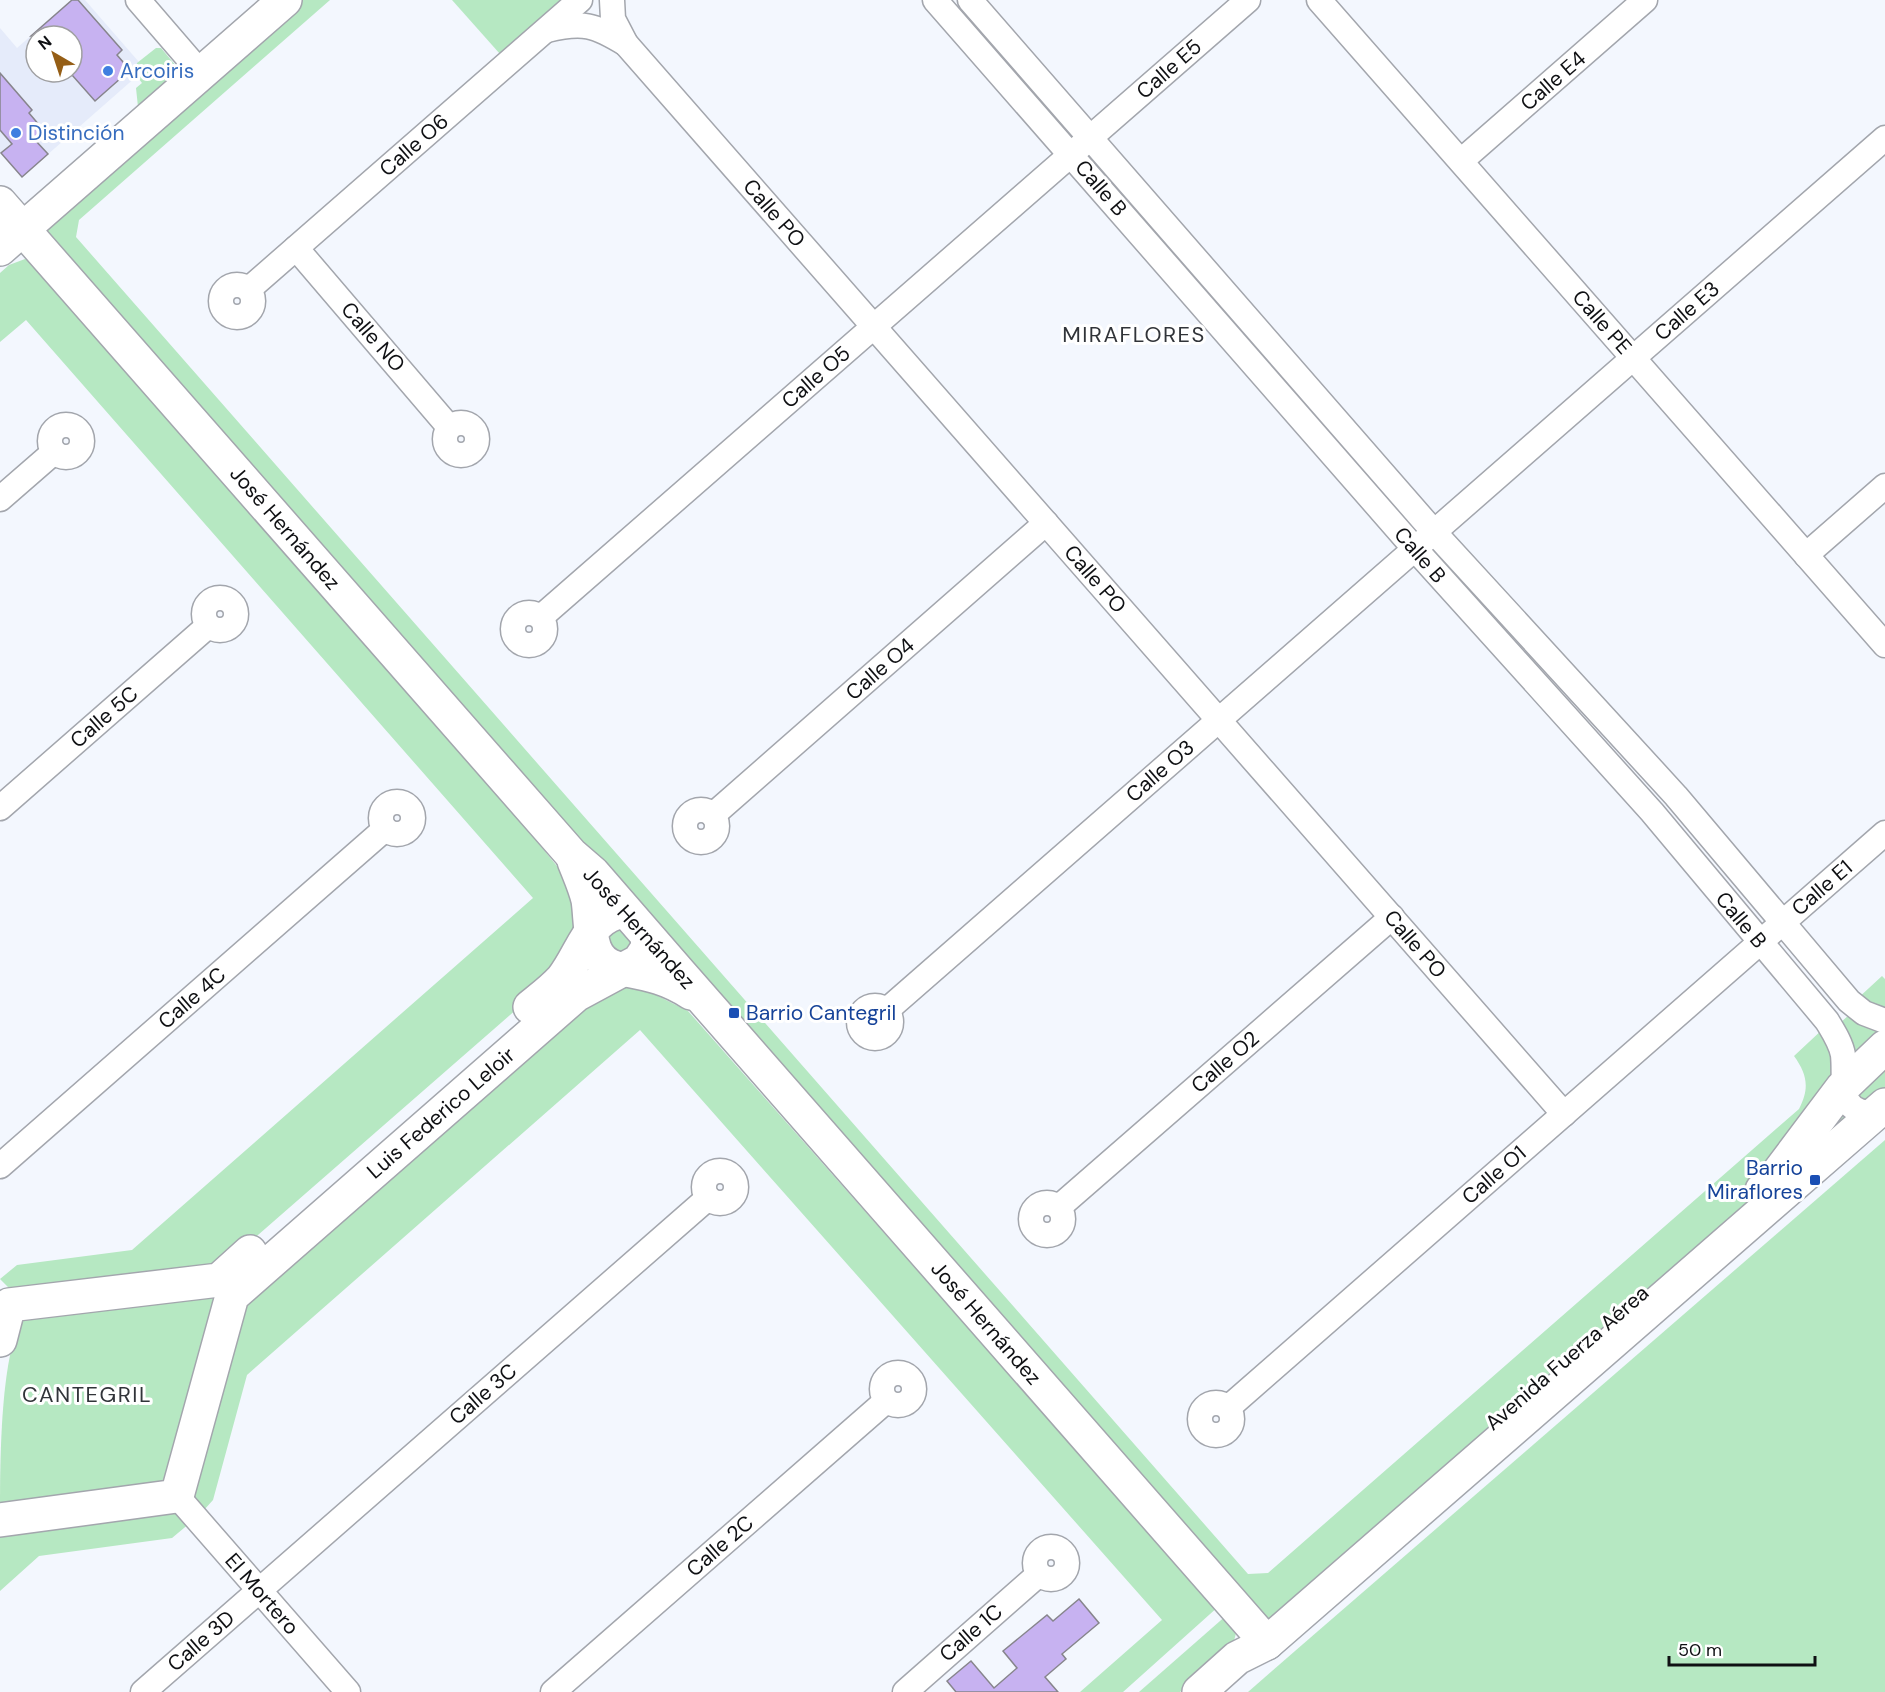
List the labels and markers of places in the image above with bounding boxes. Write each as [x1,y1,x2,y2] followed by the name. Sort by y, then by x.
[120,57,194,85] place label: Arcoiris
[101,64,115,78] marker: Arcoiris
[28,119,124,147] place label: Distinción
[9,126,23,140] marker: Distinción
[746,999,896,1027] place label: Barrio Cantegril
[727,1006,741,1020] marker: Barrio Cantegril
[1707,1154,1803,1206] place label: Barrio Miraflores
[1808,1173,1822,1187] marker: Barrio Miraflores

